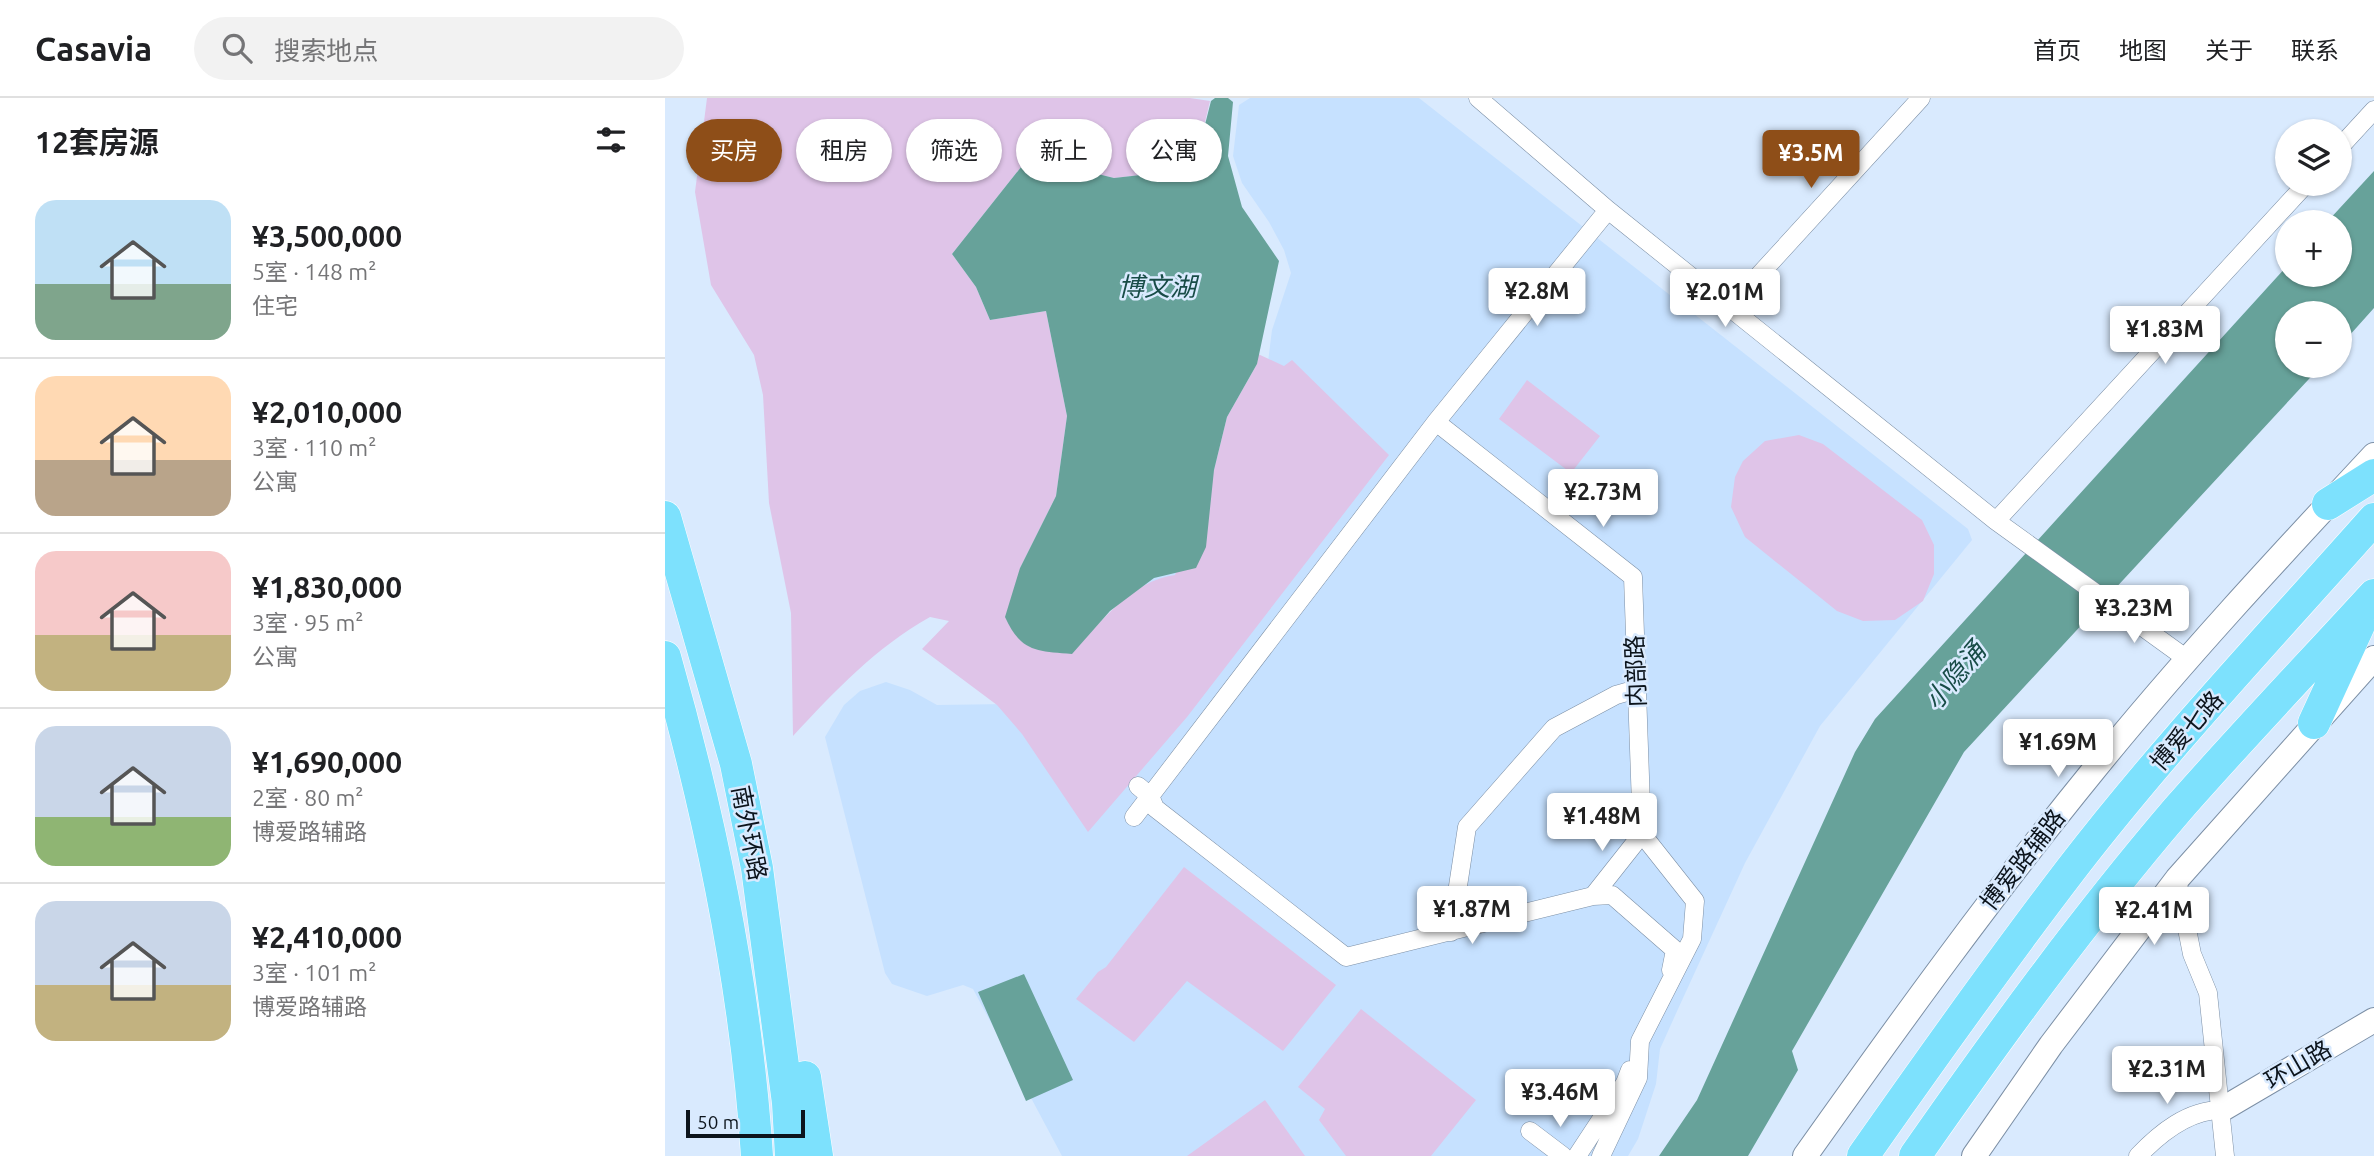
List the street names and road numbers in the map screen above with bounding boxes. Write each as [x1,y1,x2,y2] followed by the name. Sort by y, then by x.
[1621,635,1650,707] street label: 内部路
[2145,686,2228,776] street label: 博爱七路
[727,783,772,883] street label: 南外环路
[1975,804,2070,915] street label: 博爱路辅路
[2260,1035,2336,1094] street label: 环山路

